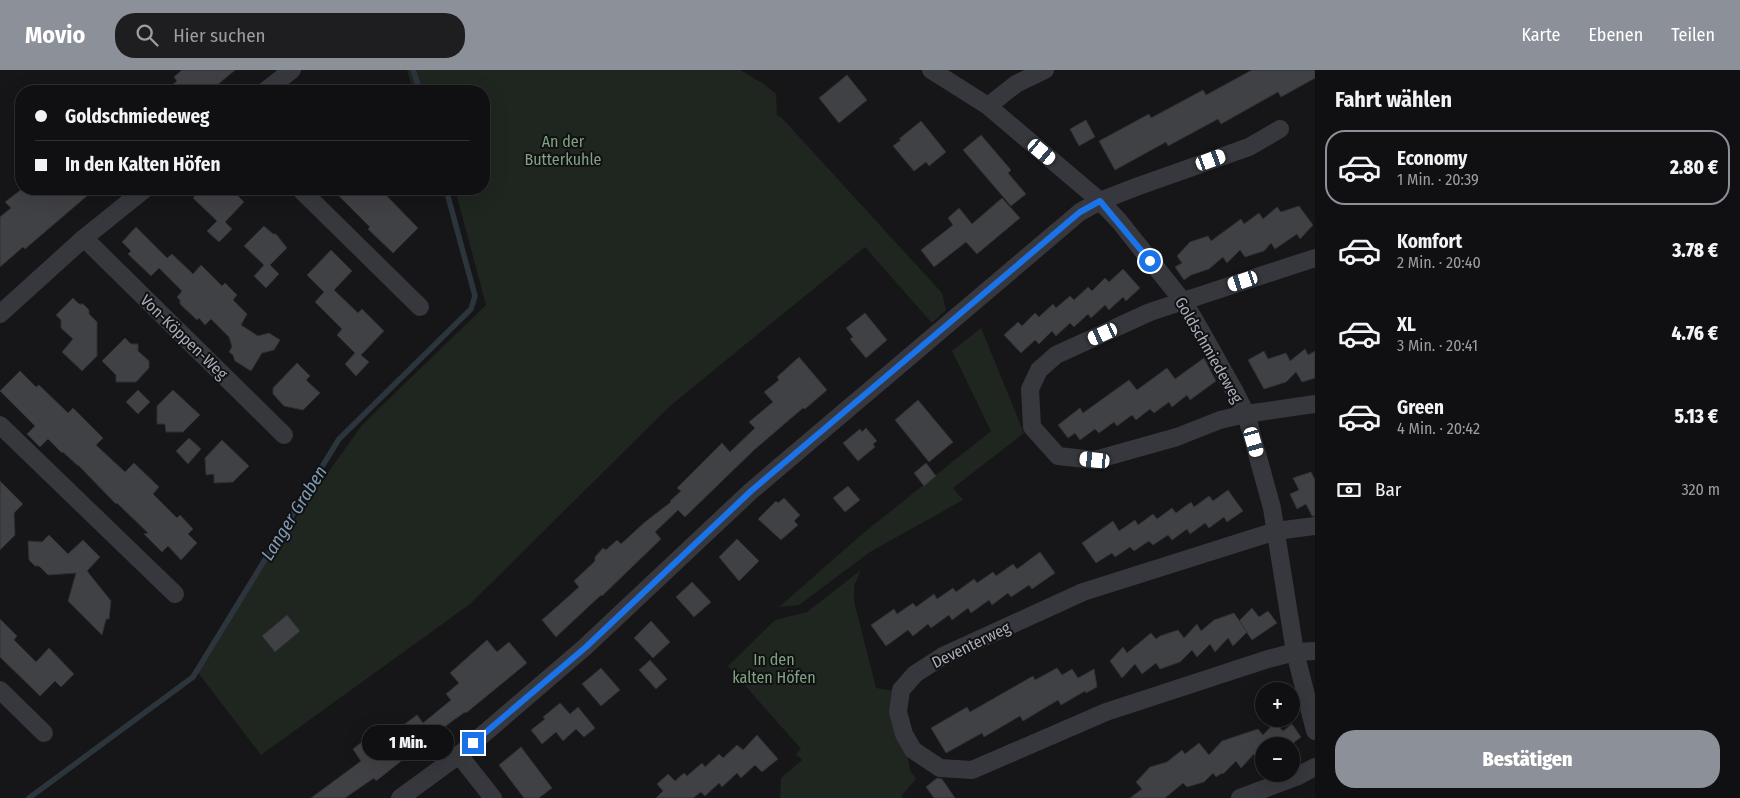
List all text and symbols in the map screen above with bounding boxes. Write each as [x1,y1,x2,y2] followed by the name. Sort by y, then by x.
[115,13,465,58] search box
[25,21,85,49] text: Movio
[133,21,161,49] icon: search
[173,24,266,47] text: Hier suchen
[1521,24,1560,46] text: Karte
[1588,24,1643,46] text: Ebenen
[1671,24,1715,46] text: Teilen
[1335,86,1452,113] text: Fahrt wählen
[65,105,210,128] text: Goldschmiedeweg
[524,132,602,169] park label: An der Butterkuhle
[1025,137,1058,167] car
[1337,145,1382,190] icon: car
[1397,147,1467,170] text: Economy
[1194,148,1227,172] car
[65,153,220,176] text: In den Kalten Höfen
[1670,156,1718,179] text: 2.80 €
[1397,170,1479,189] text: 1 Min. · 20:39
[1337,228,1382,273] icon: car
[1397,230,1462,253] text: Komfort
[1672,239,1718,262] text: 3.78 €
[1139,250,1161,272] route start
[1397,253,1481,272] text: 2 Min. · 20:40
[1226,269,1259,293] car
[137,291,232,384] street label: Von-Köppen-Weg
[1171,294,1247,407] street label: Goldschmiedeweg
[1337,311,1382,356] icon: car
[1397,313,1416,336] text: XL
[1086,321,1119,347] car
[1672,322,1718,345] text: 4.76 €
[1397,336,1478,355] text: 3 Min. · 20:41
[1337,394,1382,439] icon: car
[1397,396,1444,419] text: Green
[1675,405,1718,428] text: 5.13 €
[1397,419,1480,438] text: 4 Min. · 20:42
[1242,426,1265,458] car
[1079,451,1110,469] car
[256,462,332,564] water label: Langer Graben
[1335,476,1363,504] icon: cash
[1375,478,1401,501] text: Bar
[1681,480,1720,499] text: 320 m
[929,618,1014,672] street label: Deventerweg
[732,650,816,687] park label: In den kalten Höfen
[1255,682,1300,782] map controls
[1255,682,1300,727] button: +
[363,726,456,760] callout: 1 Min.
[1335,730,1720,788] button: Bestätigen
[462,732,484,754] route end
[389,733,427,752] text: 1 Min.
[1255,737,1300,782] button: −

